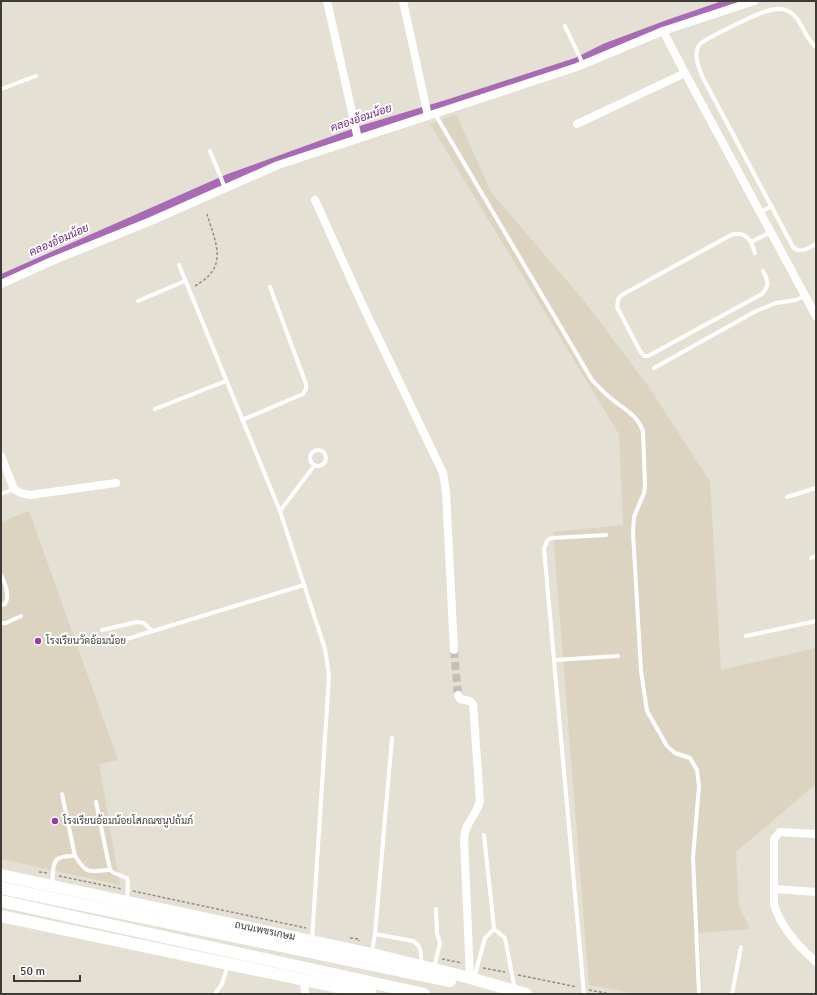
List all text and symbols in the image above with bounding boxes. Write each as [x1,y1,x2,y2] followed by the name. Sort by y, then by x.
[328,100,394,135] water label: คลองอ้อมน้อย
[27,220,91,259] water label: คลองอ้อมน้อย
[45,634,126,647] place label: โรงเรียนวัดอ้อมน้อย
[33,636,43,646] marker: โรงเรียนวัดอ้อมน้อย
[62,813,193,828] place label: โรงเรียนอ้อมน้อยโสภณชนูปถัมภ์
[50,816,60,826] marker: โรงเรียนอ้อมน้อยโสภณชนูปถัมภ์
[234,919,296,943] street label: ถนนเพชรเกษม
[14,957,80,983] scale bar
[20,964,45,979] text: 50 m

